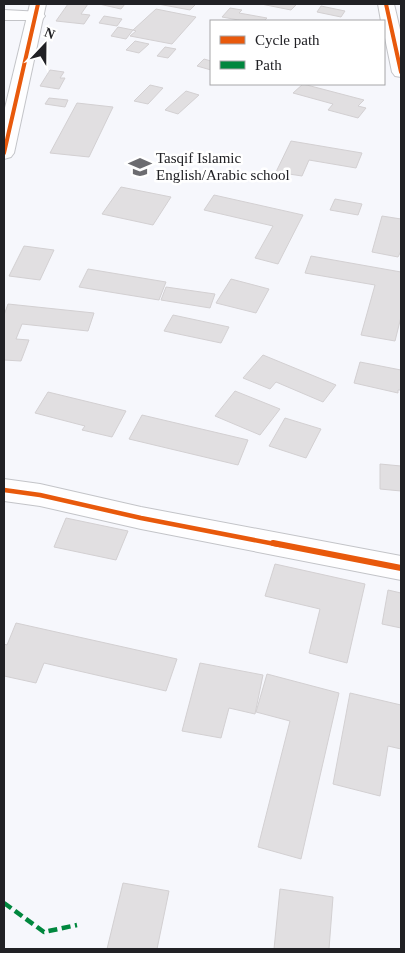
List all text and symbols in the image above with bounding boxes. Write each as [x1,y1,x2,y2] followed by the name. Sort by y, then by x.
[20,20,70,70] north arrow
[210,20,385,85] legend
[42,25,57,42] text: N
[255,32,320,48] text: Cycle path
[255,57,282,73] text: Path
[156,150,290,183] place label: Tasqif Islamic English/Arabic school
[127,154,153,180] school or university icon: Tasqif Islamic English/Arabic school

